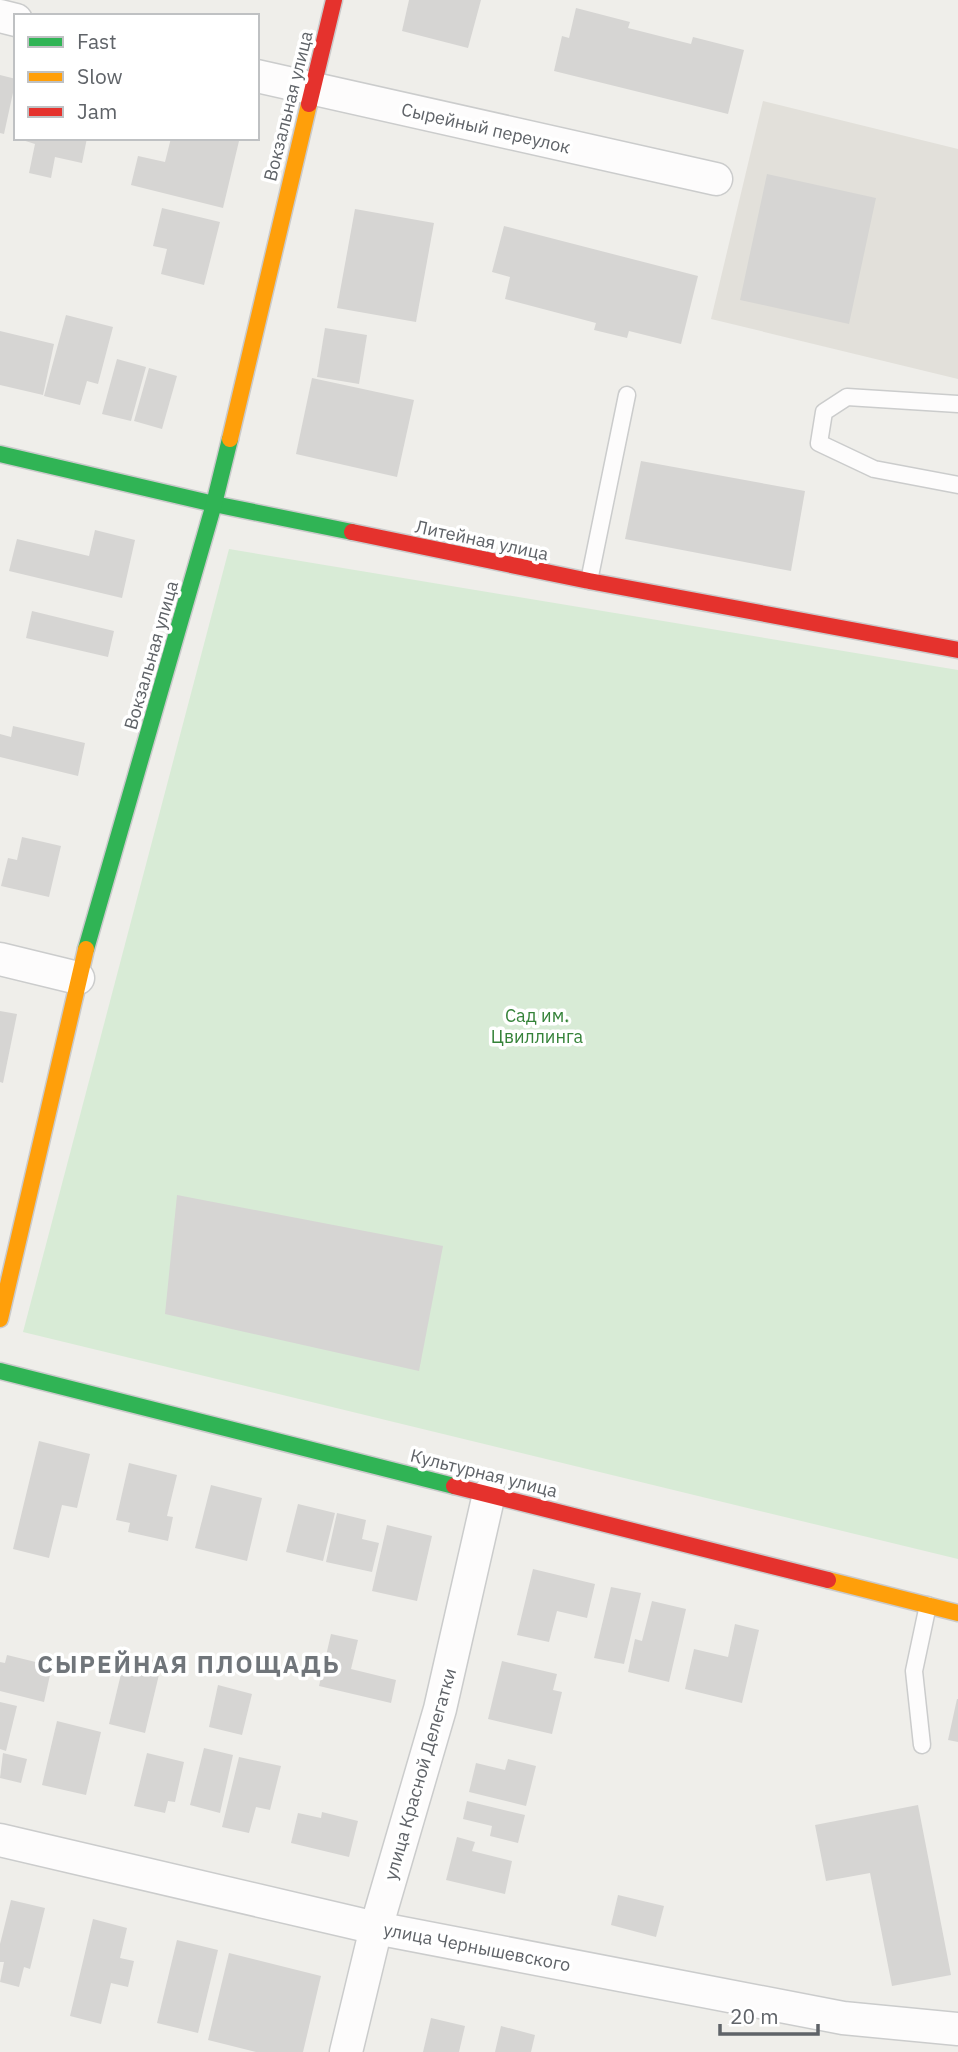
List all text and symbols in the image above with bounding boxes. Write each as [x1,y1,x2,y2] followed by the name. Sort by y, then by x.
[14,14,259,140] legend
[77,27,117,55] text: Fast
[258,28,318,183] street label: Вокзальная улица
[77,62,123,90] text: Slow
[77,97,117,125] text: Jam
[399,97,573,159] street label: Сырейный переулок
[413,515,551,565] street label: Литейная улица
[119,578,183,732] street label: Вокзальная улица
[491,1004,584,1048] park label: Сад им. Цвиллинга
[408,1444,560,1502] street label: Культурная улица
[37,1648,341,1680] district label: СЫРЕЙНАЯ ПЛОЩАДЬ
[379,1665,461,1883] street label: улица Красной Делегатки
[381,1918,573,1976] street label: улица Чернышевского
[720,1993,818,2037] scale bar
[730,2002,779,2030] text: 20 m

